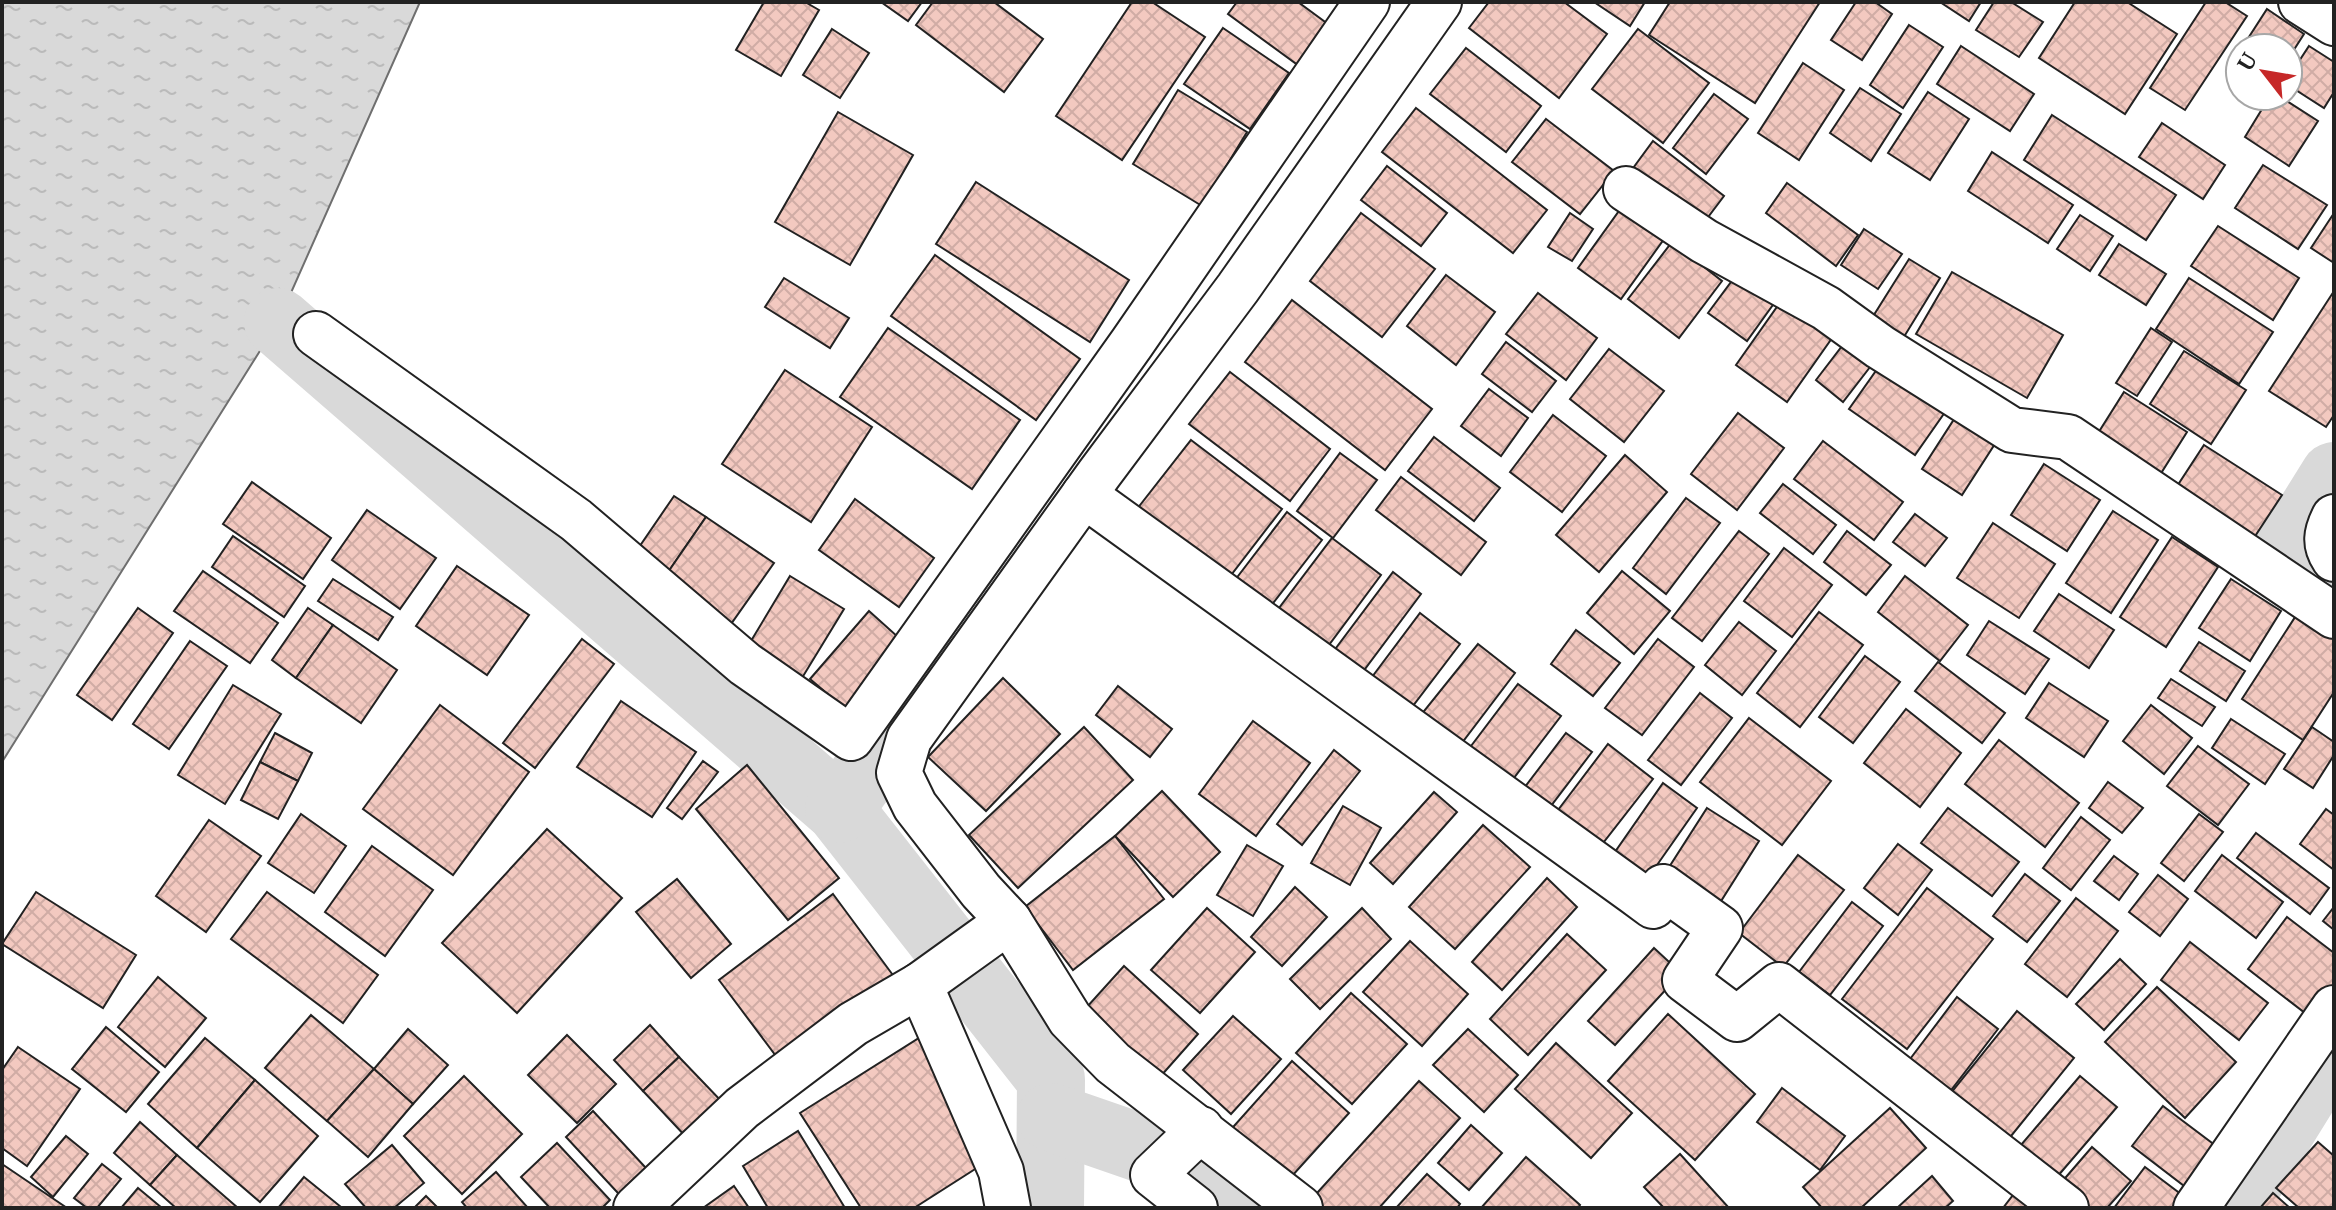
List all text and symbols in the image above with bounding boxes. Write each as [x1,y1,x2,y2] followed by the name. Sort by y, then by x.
[2224,32,2304,112] north arrow
[2230,47,2263,76] text: U

